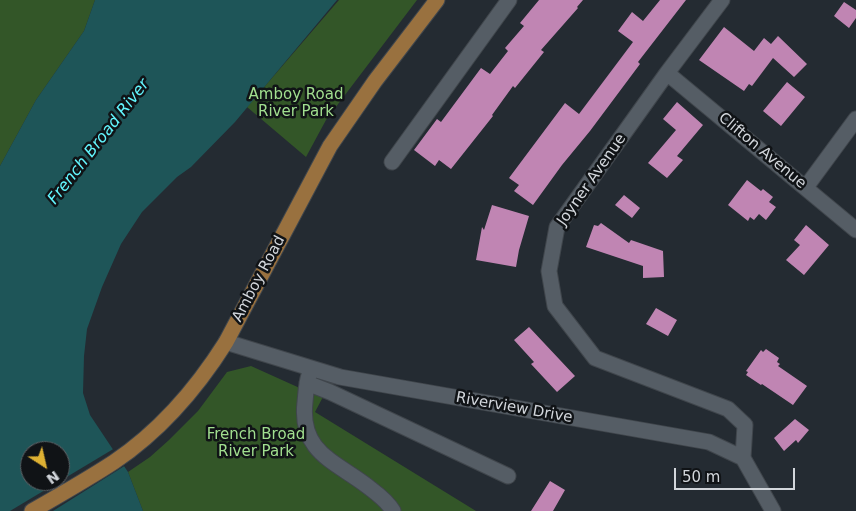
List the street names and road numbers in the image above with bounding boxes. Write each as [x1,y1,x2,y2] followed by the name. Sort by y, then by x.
[715,109,809,193] street label: Clifton Avenue
[554,131,630,229] street label: Joyner Avenue
[229,233,289,325] street label: Amboy Road
[454,389,574,427] street label: Riverview Drive

